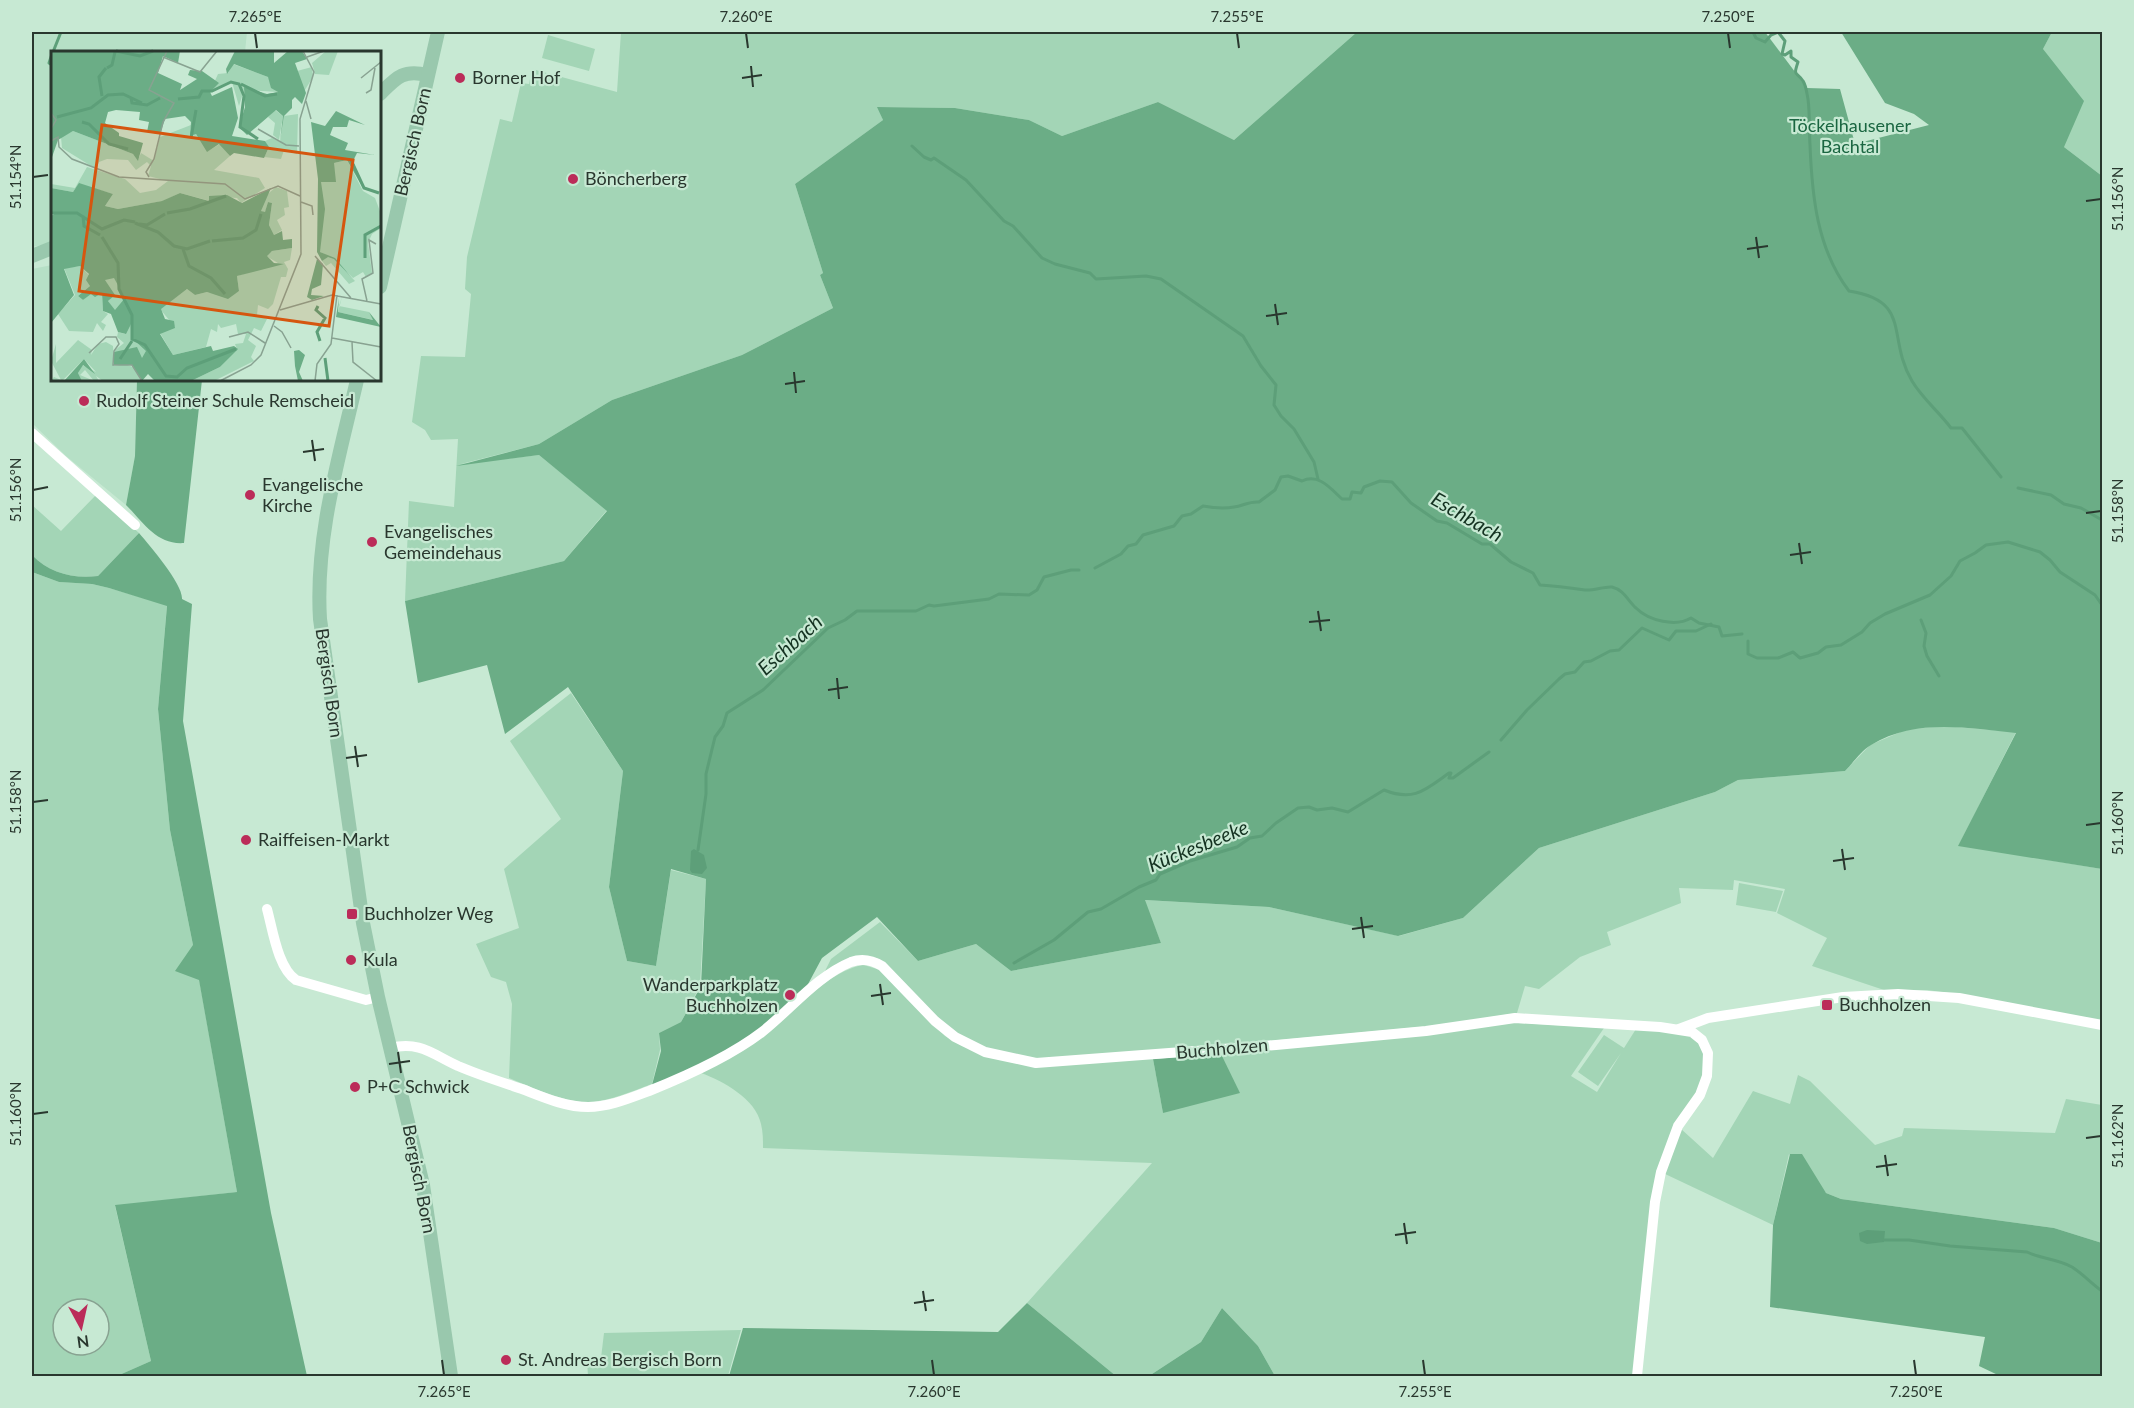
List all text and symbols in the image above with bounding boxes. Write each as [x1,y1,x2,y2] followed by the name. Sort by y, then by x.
[228,7,282,25] text: 7.265°E
[719,7,773,25] text: 7.260°E
[1210,7,1264,25] text: 7.255°E
[1701,7,1755,25] text: 7.250°E
[51,51,381,381] inset map
[472,66,561,88] place label: Borner Hof
[453,71,467,85] marker: Borner Hof
[389,86,435,198] street label: Bergisch Born
[1789,114,1912,157] park label: Töckelhausener Bachtal
[6,145,24,209] text: 51.154°N
[585,167,687,189] place label: Böncherberg
[2108,167,2126,231] text: 51.156°N
[566,172,580,186] marker: Böncherberg
[96,389,354,411] place label: Rudolf Steiner Schule Remscheid
[77,394,91,408] marker: Rudolf Steiner Schule Remscheid
[6,458,24,522] text: 51.156°N
[262,473,363,516] place label: Evangelische Kirche
[2108,479,2126,543] text: 51.158°N
[1427,486,1508,546] water label: Eschbach
[243,488,257,502] marker: Evangelische Kirche
[384,520,502,563] place label: Evangelisches Gemeindehaus
[365,535,379,549] marker: Evangelisches Gemeindehaus
[752,609,827,680] water label: Eschbach
[311,627,349,739] street label: Bergisch Born
[6,770,24,834] text: 51.158°N
[2108,791,2126,855] text: 51.160°N
[1144,814,1251,876] water label: Kückesbeeke
[258,828,390,850] place label: Raiffeisen-Markt
[239,833,253,847] marker: Raiffeisen-Markt
[364,902,493,924] place label: Buchholzer Weg
[345,907,359,921] marker: Buchholzer Weg
[363,948,398,970] place label: Kula
[344,953,358,967] marker: Kula
[643,973,778,1016] place label: Wanderparkplatz Buchholzen
[783,988,797,1002] marker: Wanderparkplatz Buchholzen
[1839,993,1931,1015] place label: Buchholzen
[1820,998,1834,1012] marker: Buchholzen
[1175,1033,1269,1063] street label: Buchholzen
[367,1075,470,1097] place label: P+C Schwick
[348,1080,362,1094] marker: P+C Schwick
[6,1082,24,1146] text: 51.160°N
[2108,1104,2126,1168] text: 51.162°N
[399,1123,441,1235] street label: Bergisch Born
[51,1297,111,1357] north arrow
[76,1332,91,1353] text: N
[518,1348,722,1370] place label: St. Andreas Bergisch Born
[499,1353,513,1367] marker: St. Andreas Bergisch Born
[417,1382,471,1400] text: 7.265°E
[907,1382,961,1400] text: 7.260°E
[1398,1382,1452,1400] text: 7.255°E
[1889,1382,1943,1400] text: 7.250°E

